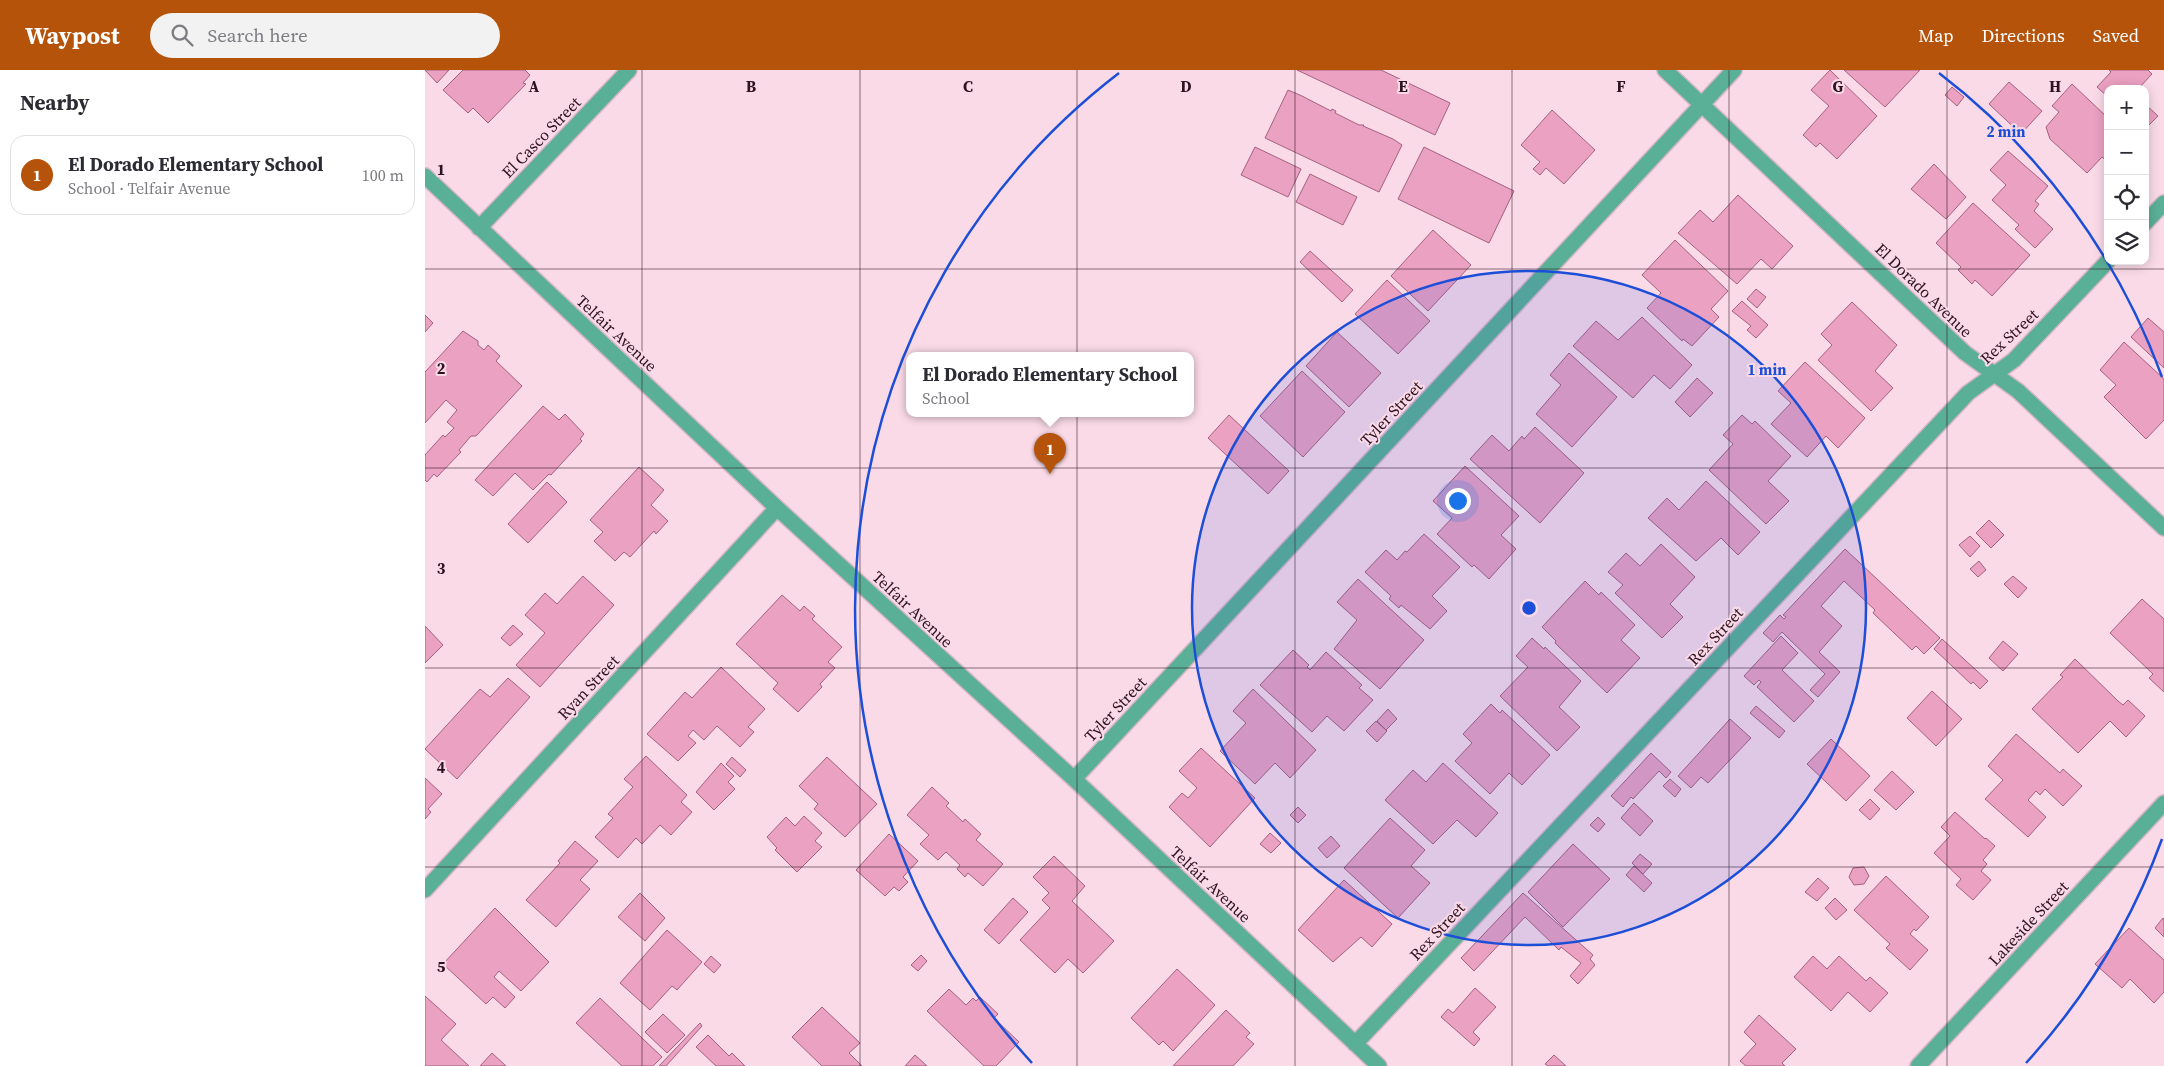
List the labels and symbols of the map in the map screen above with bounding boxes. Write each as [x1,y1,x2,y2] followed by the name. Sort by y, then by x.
[529,75,540,97] text: A
[746,75,757,97] text: B
[963,75,973,97] text: C
[1180,75,1192,97] text: D
[1398,75,1408,97] text: E
[1616,75,1626,97] text: F
[1833,75,1844,97] text: G
[2049,75,2061,97] text: H
[497,91,586,182] street label: El Casco Street
[1987,121,2025,142] text: 2 min
[437,158,445,180] text: 1
[1871,238,1977,342] street label: El Dorado Avenue
[572,290,662,376] street label: Telfair Avenue
[1975,303,2043,369] street label: Rex Street
[437,357,446,379] text: 2
[1748,359,1786,380] text: 1 min
[1355,375,1427,450] street label: Tyler Street
[1034,433,1066,474] pin: 1
[1445,488,1471,514] your location
[437,557,446,579] text: 3
[868,566,958,652] street label: Telfair Avenue
[1520,599,1538,617] centre of rings
[1682,602,1748,670] street label: Rex Street
[552,649,624,724] street label: Ryan Street
[1079,671,1151,746] street label: Tyler Street
[437,756,446,778] text: 4
[1166,841,1256,927] street label: Telfair Avenue
[1983,875,2074,970] street label: Lakeside Street
[1404,897,1470,965] street label: Rex Street
[437,955,446,977] text: 5

